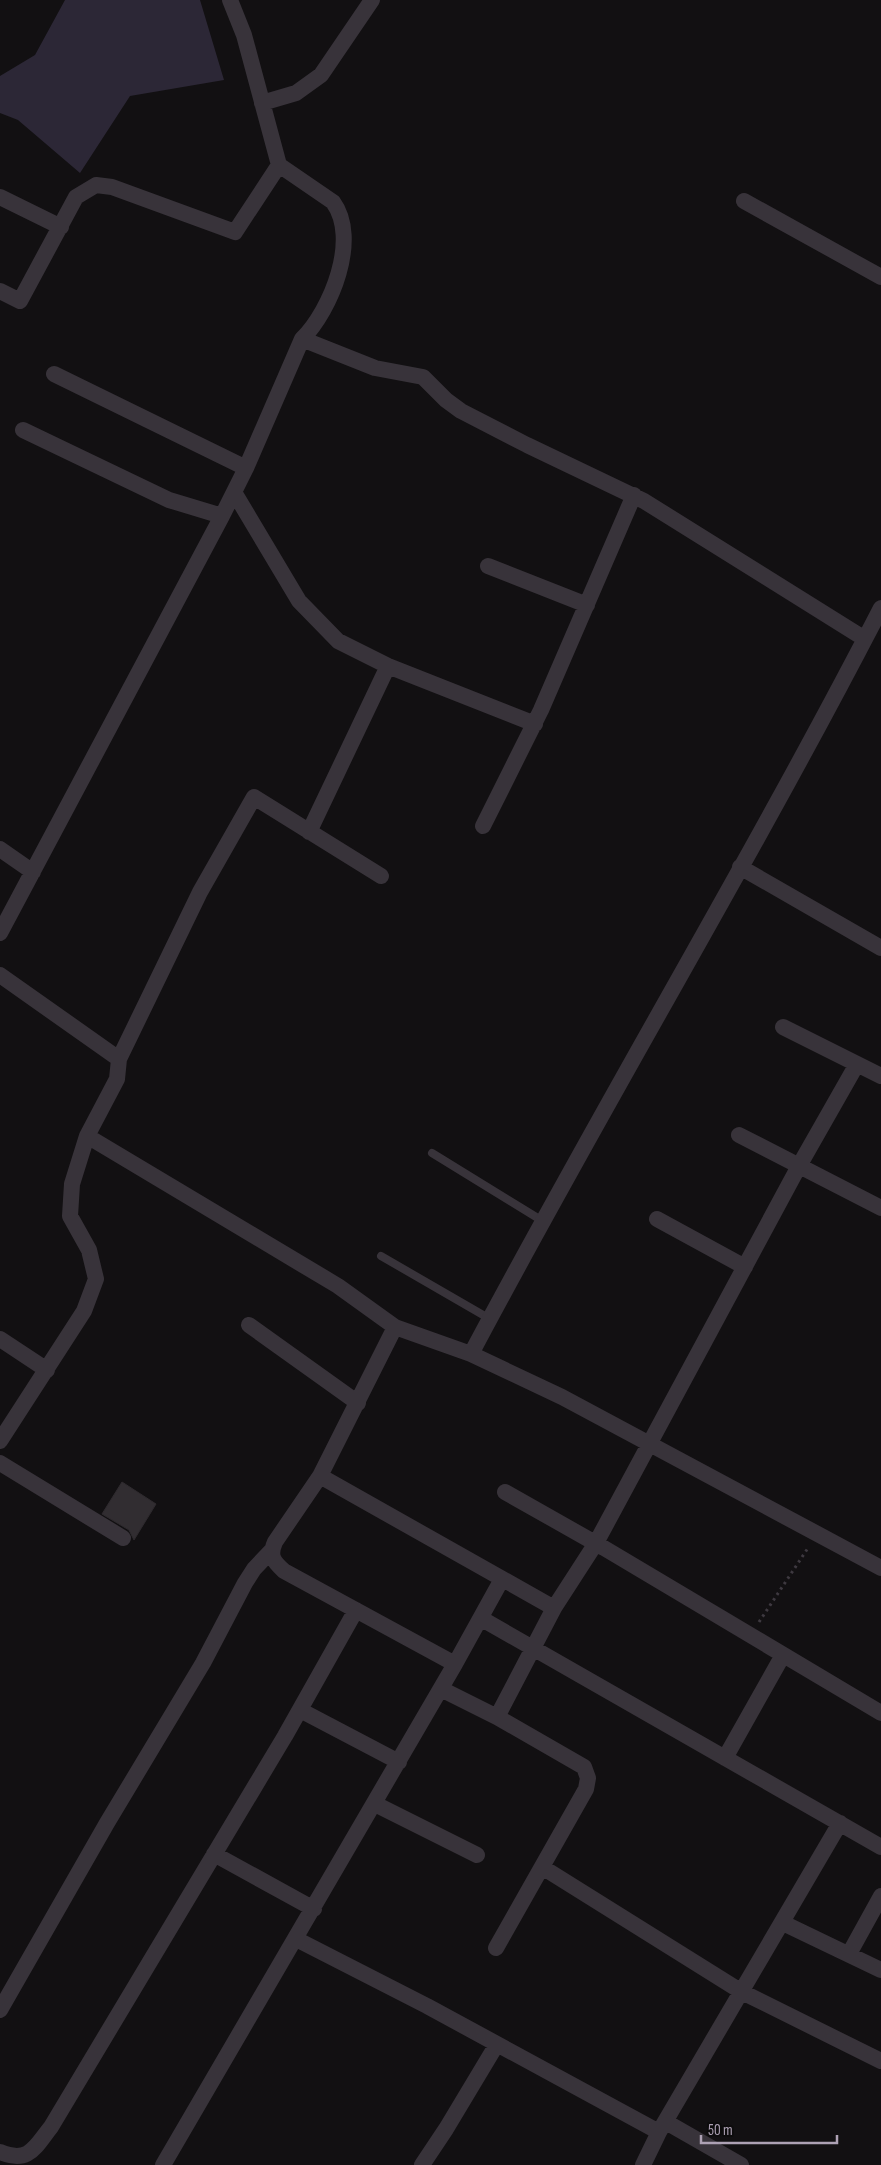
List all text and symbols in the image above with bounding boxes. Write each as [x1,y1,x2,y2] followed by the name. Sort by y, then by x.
[701,2112,837,2144] scale bar
[708,2121,733,2140] text: 50 m

